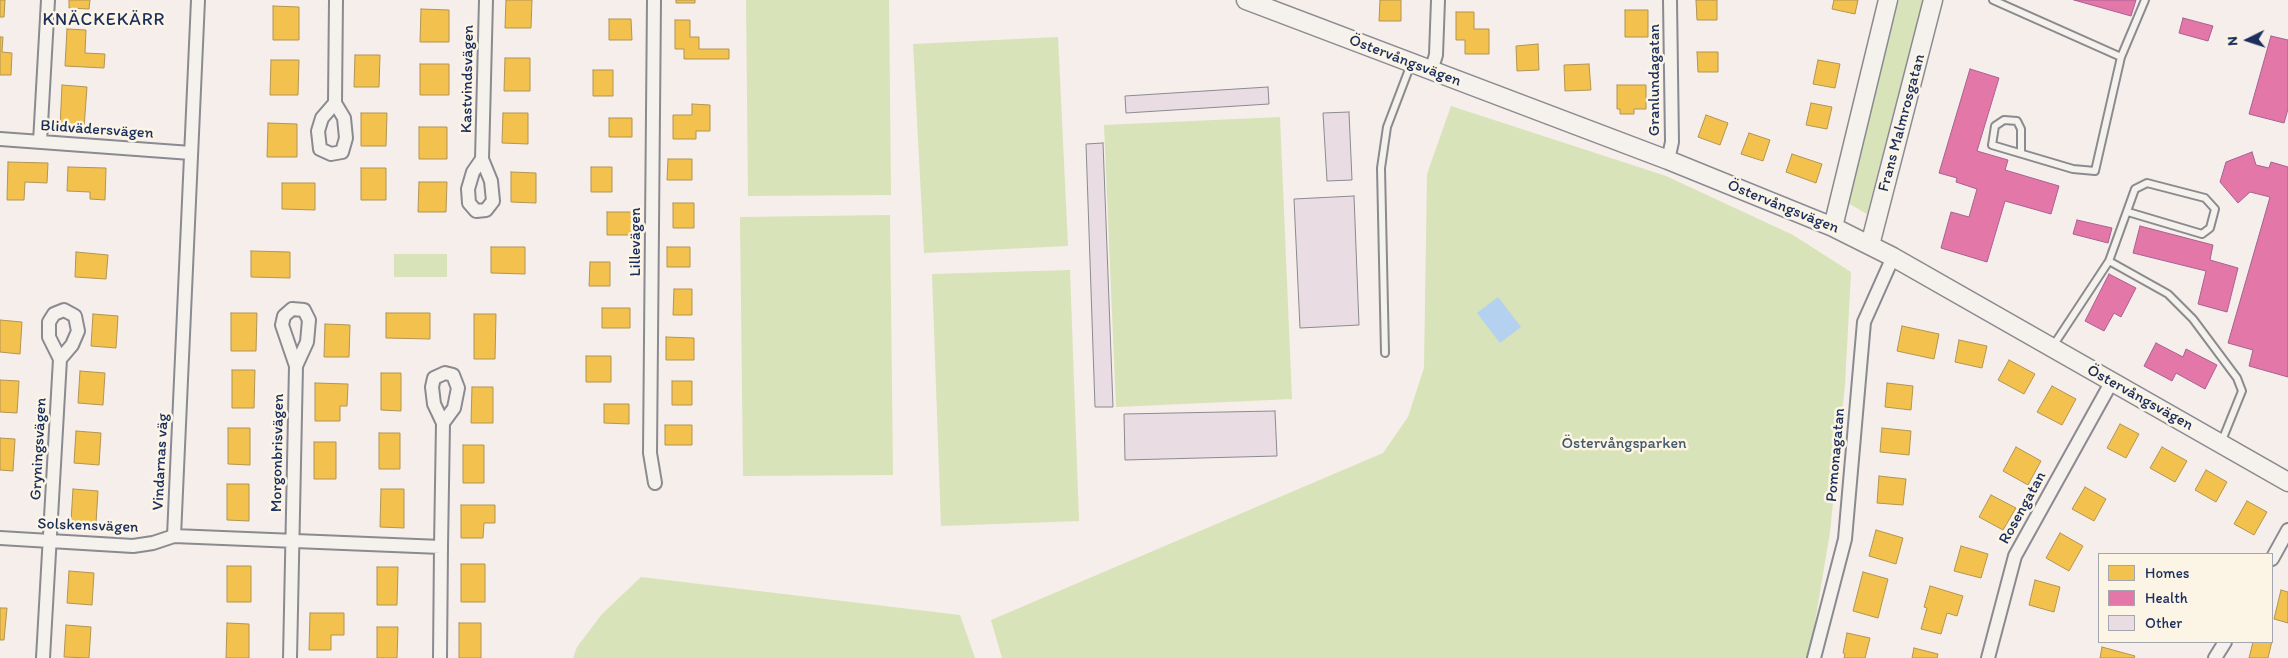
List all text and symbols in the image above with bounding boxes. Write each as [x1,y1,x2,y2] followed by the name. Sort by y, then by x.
[41,9,167,31] district label: KNÄCKEKÄRR
[2223,15,2273,65] north arrow
[1645,24,1665,136] street label: Granlundagatan
[457,25,479,133] street label: Kastvindsvägen
[1346,31,1464,91] street label: Östervångsvägen
[2224,36,2241,46] text: N
[1874,52,1930,194] street label: Frans Malmrosgatan
[40,116,154,144] street label: Blidvädersvägen
[1724,176,1842,238] street label: Östervångsvägen
[626,207,646,277] street label: Lillevägen
[2083,361,2197,435] street label: Östervångsvägen
[267,394,289,512] street label: Morgonbrisvägen
[27,397,51,501] street label: Gryningsvägen
[1822,407,1850,503] street label: Pomonagatan
[149,413,173,511] street label: Vindarnas väg
[1561,434,1687,454] park label: Östervångsparken
[1995,468,2051,548] street label: Rosengatan
[37,515,139,537] street label: Solskensvägen
[2098,553,2273,643] legend
[2145,564,2189,582] text: Homes
[2145,589,2188,607] text: Health
[2145,614,2182,632] text: Other

